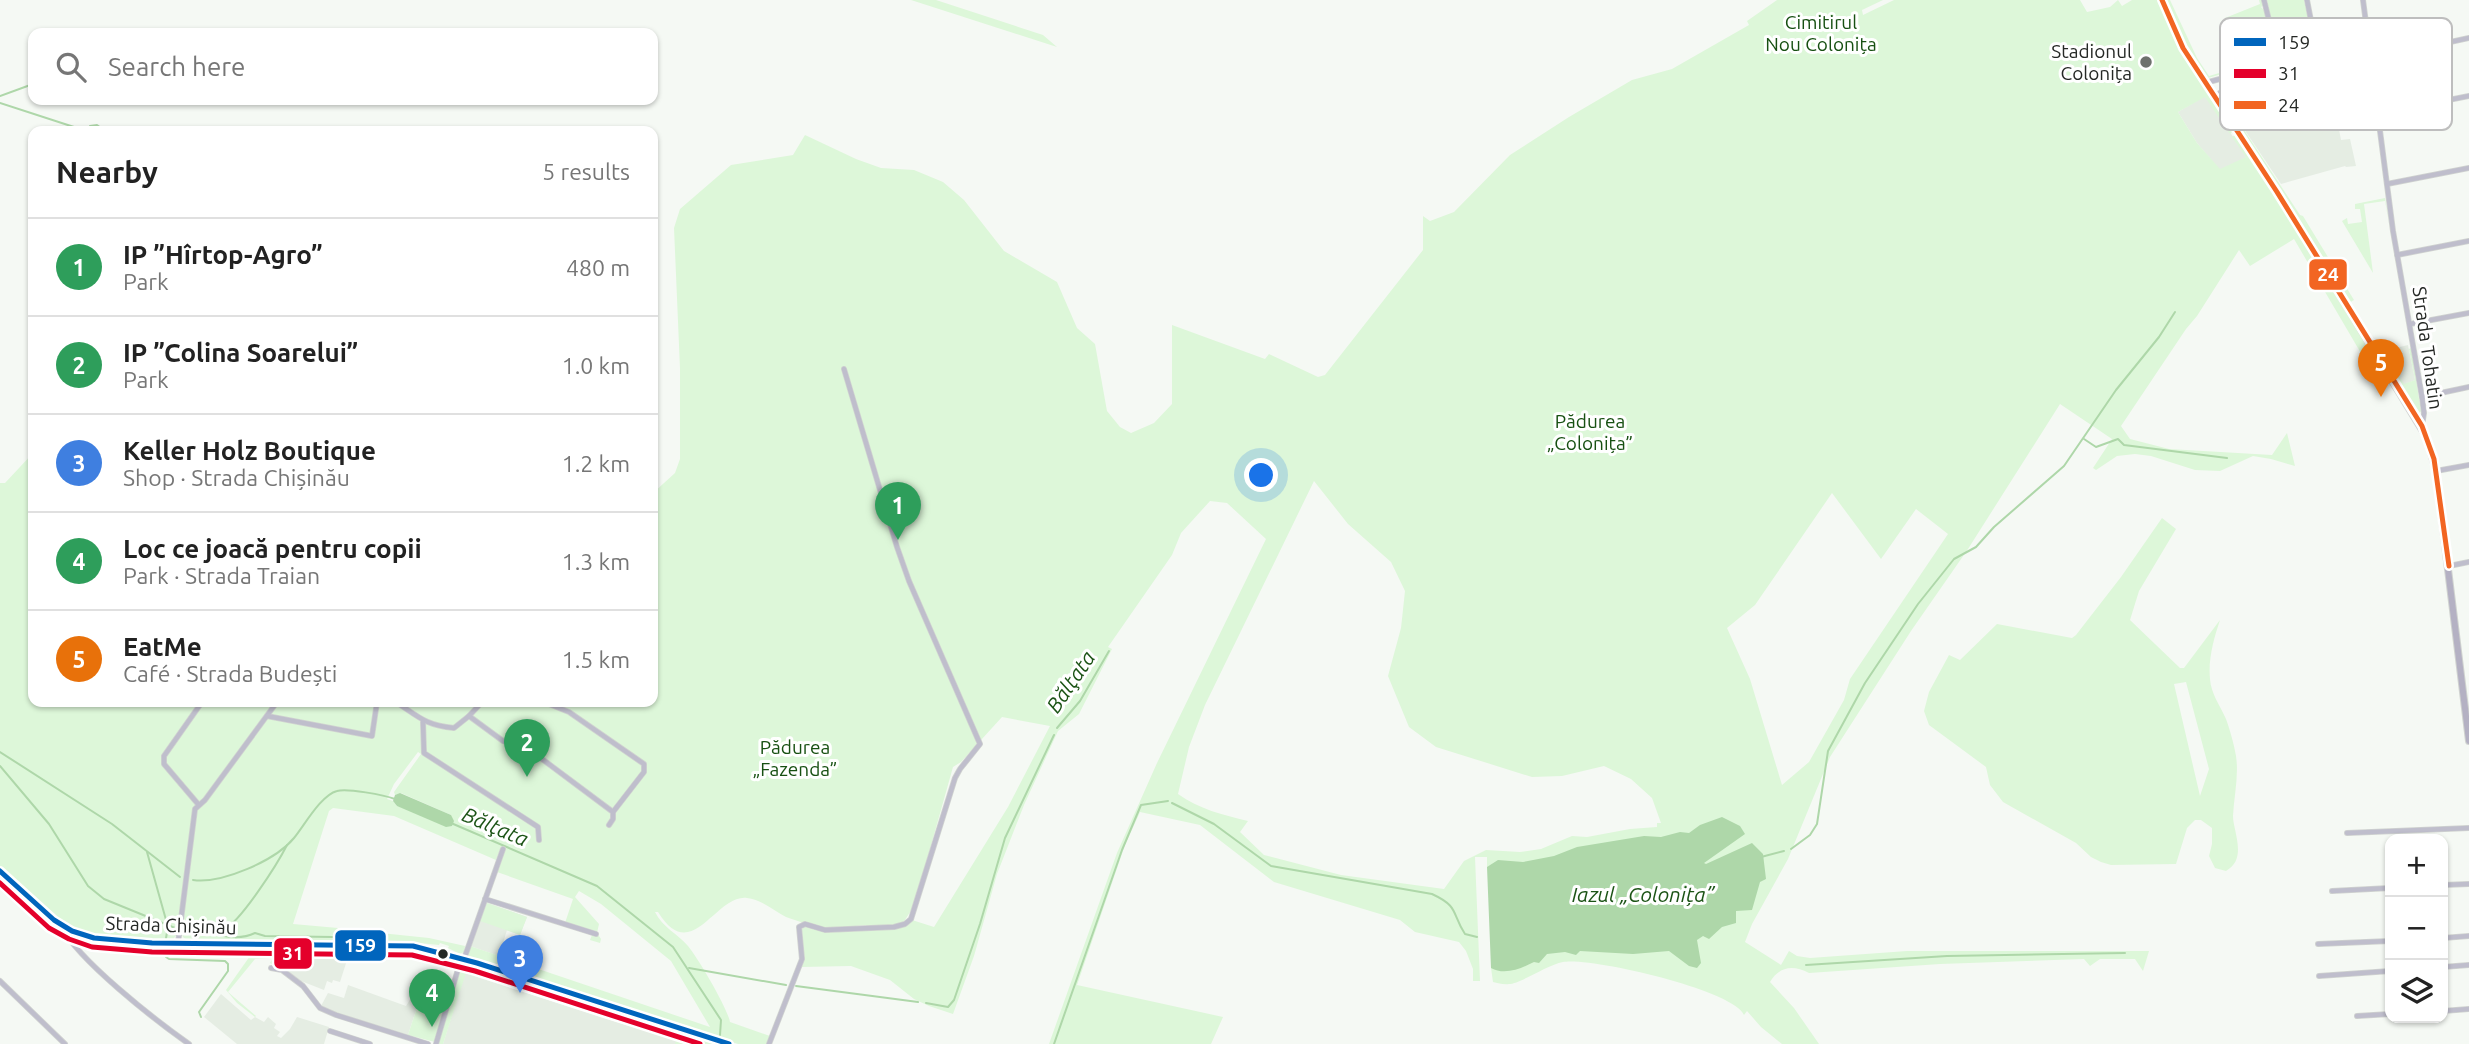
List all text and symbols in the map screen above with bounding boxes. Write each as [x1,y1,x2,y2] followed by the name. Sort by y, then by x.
[1765,11,1877,55] park label: Cimitirul Nou Colonița
[2220,18,2452,130] legend
[28,28,658,105] search box
[2278,31,2310,53] text: 159
[2051,40,2132,84] place label: Stadionul Colonița
[52,48,90,86] icon: search
[108,52,245,81] text: Search here
[2138,54,2154,70] marker: Stadionul Colonița
[2278,62,2299,84] text: 31
[2278,94,2299,116] text: 24
[56,155,158,189] text: Nearby
[542,159,630,184] text: 5 results
[123,240,323,269] text: IP ”Hîrtop-Agro”
[73,255,85,280] text: 1
[566,255,630,280] text: 480 m
[2308,258,2348,291] line badge: 24
[2317,263,2339,285] text: 24
[123,269,169,294] text: Park
[2408,285,2448,411] street label: Strada Tohatin
[123,338,358,367] text: IP ”Colina Soarelui”
[2358,339,2404,397] pin: 5
[73,353,85,378] text: 2
[562,353,630,378] text: 1.0 km
[123,367,169,392] text: Park
[1547,410,1633,454] park label: Pădurea „Colonița”
[123,436,376,465] text: Keller Holz Boutique
[73,451,85,476] text: 3
[562,451,630,476] text: 1.2 km
[1244,458,1278,492] your location
[123,465,350,490] text: Shop · Strada Chișinău
[875,482,921,540] pin: 1
[123,534,422,563] text: Loc ce joacă pentru copii
[73,549,85,574] text: 4
[562,549,630,574] text: 1.3 km
[123,563,320,588] text: Park · Strada Traian
[123,632,202,661] text: EatMe
[1041,646,1099,717] water label: Bălţata
[73,647,85,672] text: 5
[562,647,630,672] text: 1.5 km
[123,661,337,686] text: Café · Strada Budești
[504,719,550,777] pin: 2
[753,736,837,780] park label: Pădurea „Fazenda”
[459,802,532,851] water label: Bălţata
[2385,834,2448,1023] map controls
[2385,834,2448,897] button: +
[1572,882,1716,906] water label: Iazul „Colonița”
[2385,897,2448,960] button: −
[105,912,237,938] street label: Strada Chișinău
[334,929,387,962] line badge: 159
[344,934,376,956] text: 159
[497,935,543,993] pin: 3
[273,937,313,970] line badge: 31
[282,942,304,964] text: 31
[436,947,450,961] unlabelled marker
[2385,960,2448,1023] button: layers
[409,969,455,1027] pin: 4

